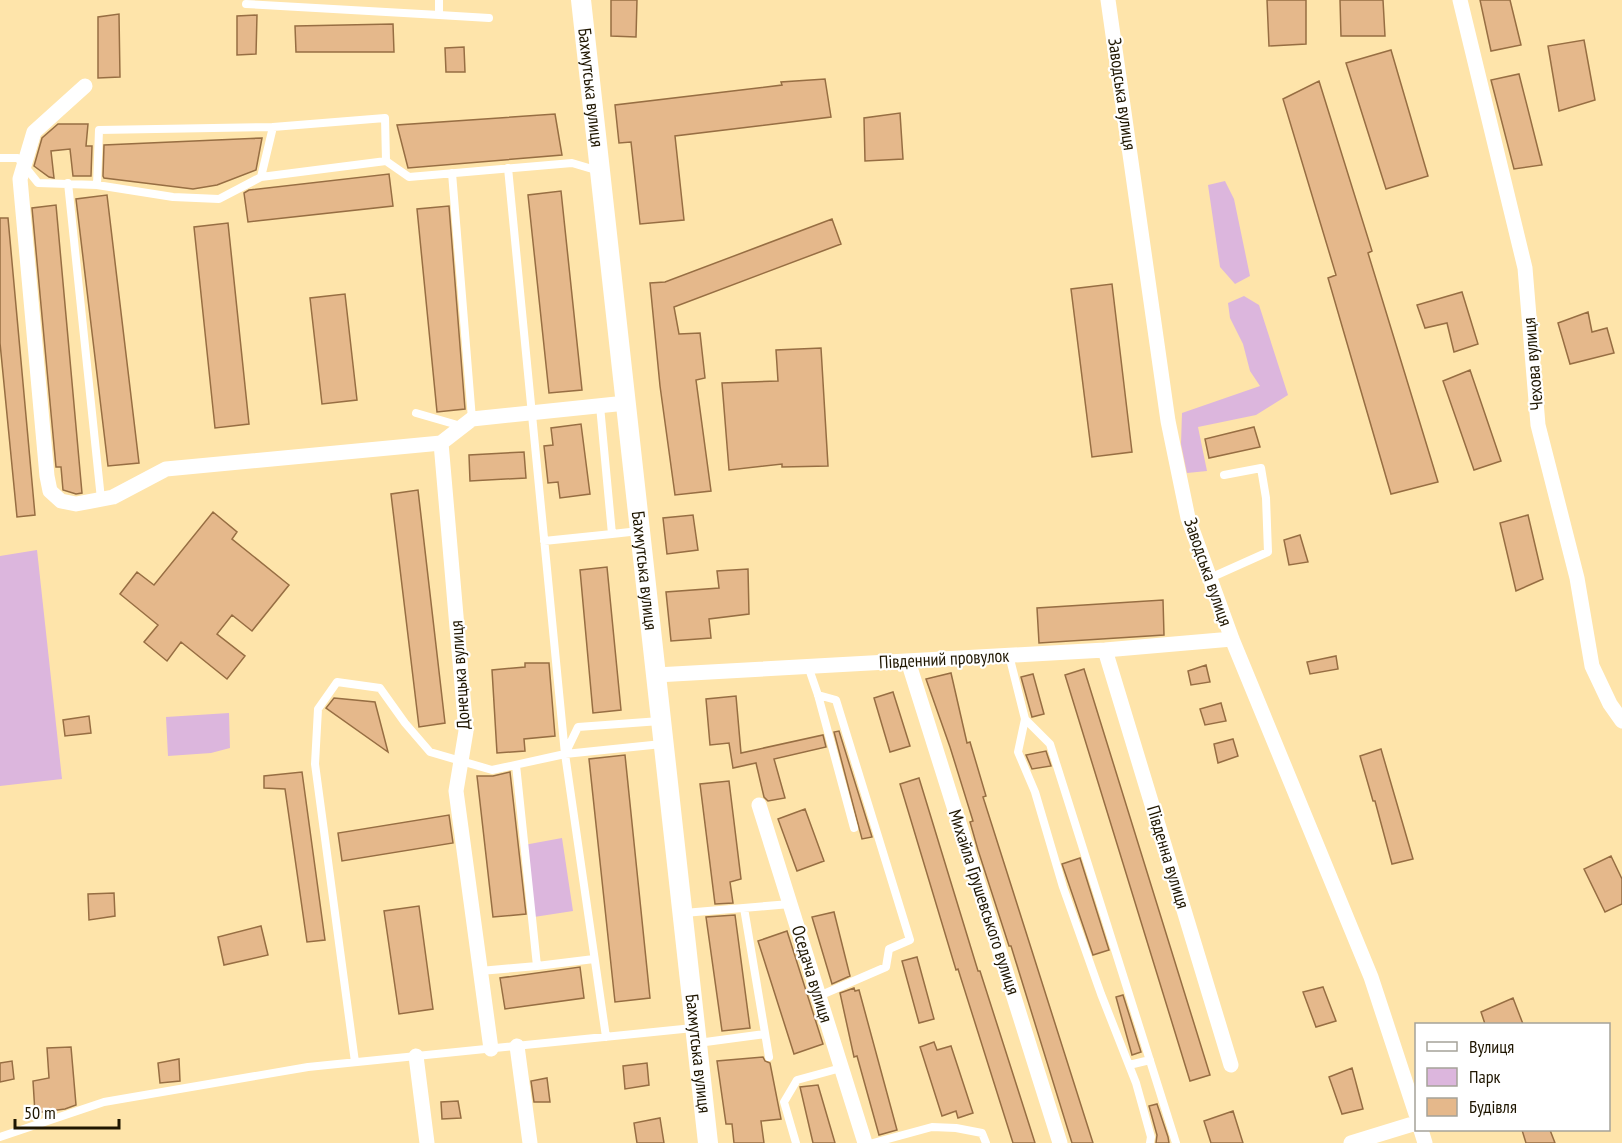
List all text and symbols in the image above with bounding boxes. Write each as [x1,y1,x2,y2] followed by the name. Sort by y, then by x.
[573,27,609,148] street label: Бахмутська вулиця
[1103,36,1142,152] street label: Заводська вулиця
[1517,317,1548,411] street label: Чехова вулиця
[627,510,663,631] street label: Бахмутська вулиця
[1179,515,1238,629] street label: Заводська вулиця
[444,620,475,730] street label: Донецька вулиця
[878,644,1010,673] street label: Південний провулок
[1142,803,1195,911] street label: Південна вулиця
[944,806,1025,997] street label: Михайла Грушевського вулиця
[787,923,838,1025] street label: Оседача вулиця
[681,993,717,1114] street label: Бахмутська вулиця
[1415,1023,1610,1131] legend
[1469,1035,1514,1058] text: Вулиця
[1469,1065,1500,1088] text: Парк
[15,1092,118,1130] scale bar
[1469,1095,1517,1118] text: Будівля
[24,1101,56,1124] text: 50 m

